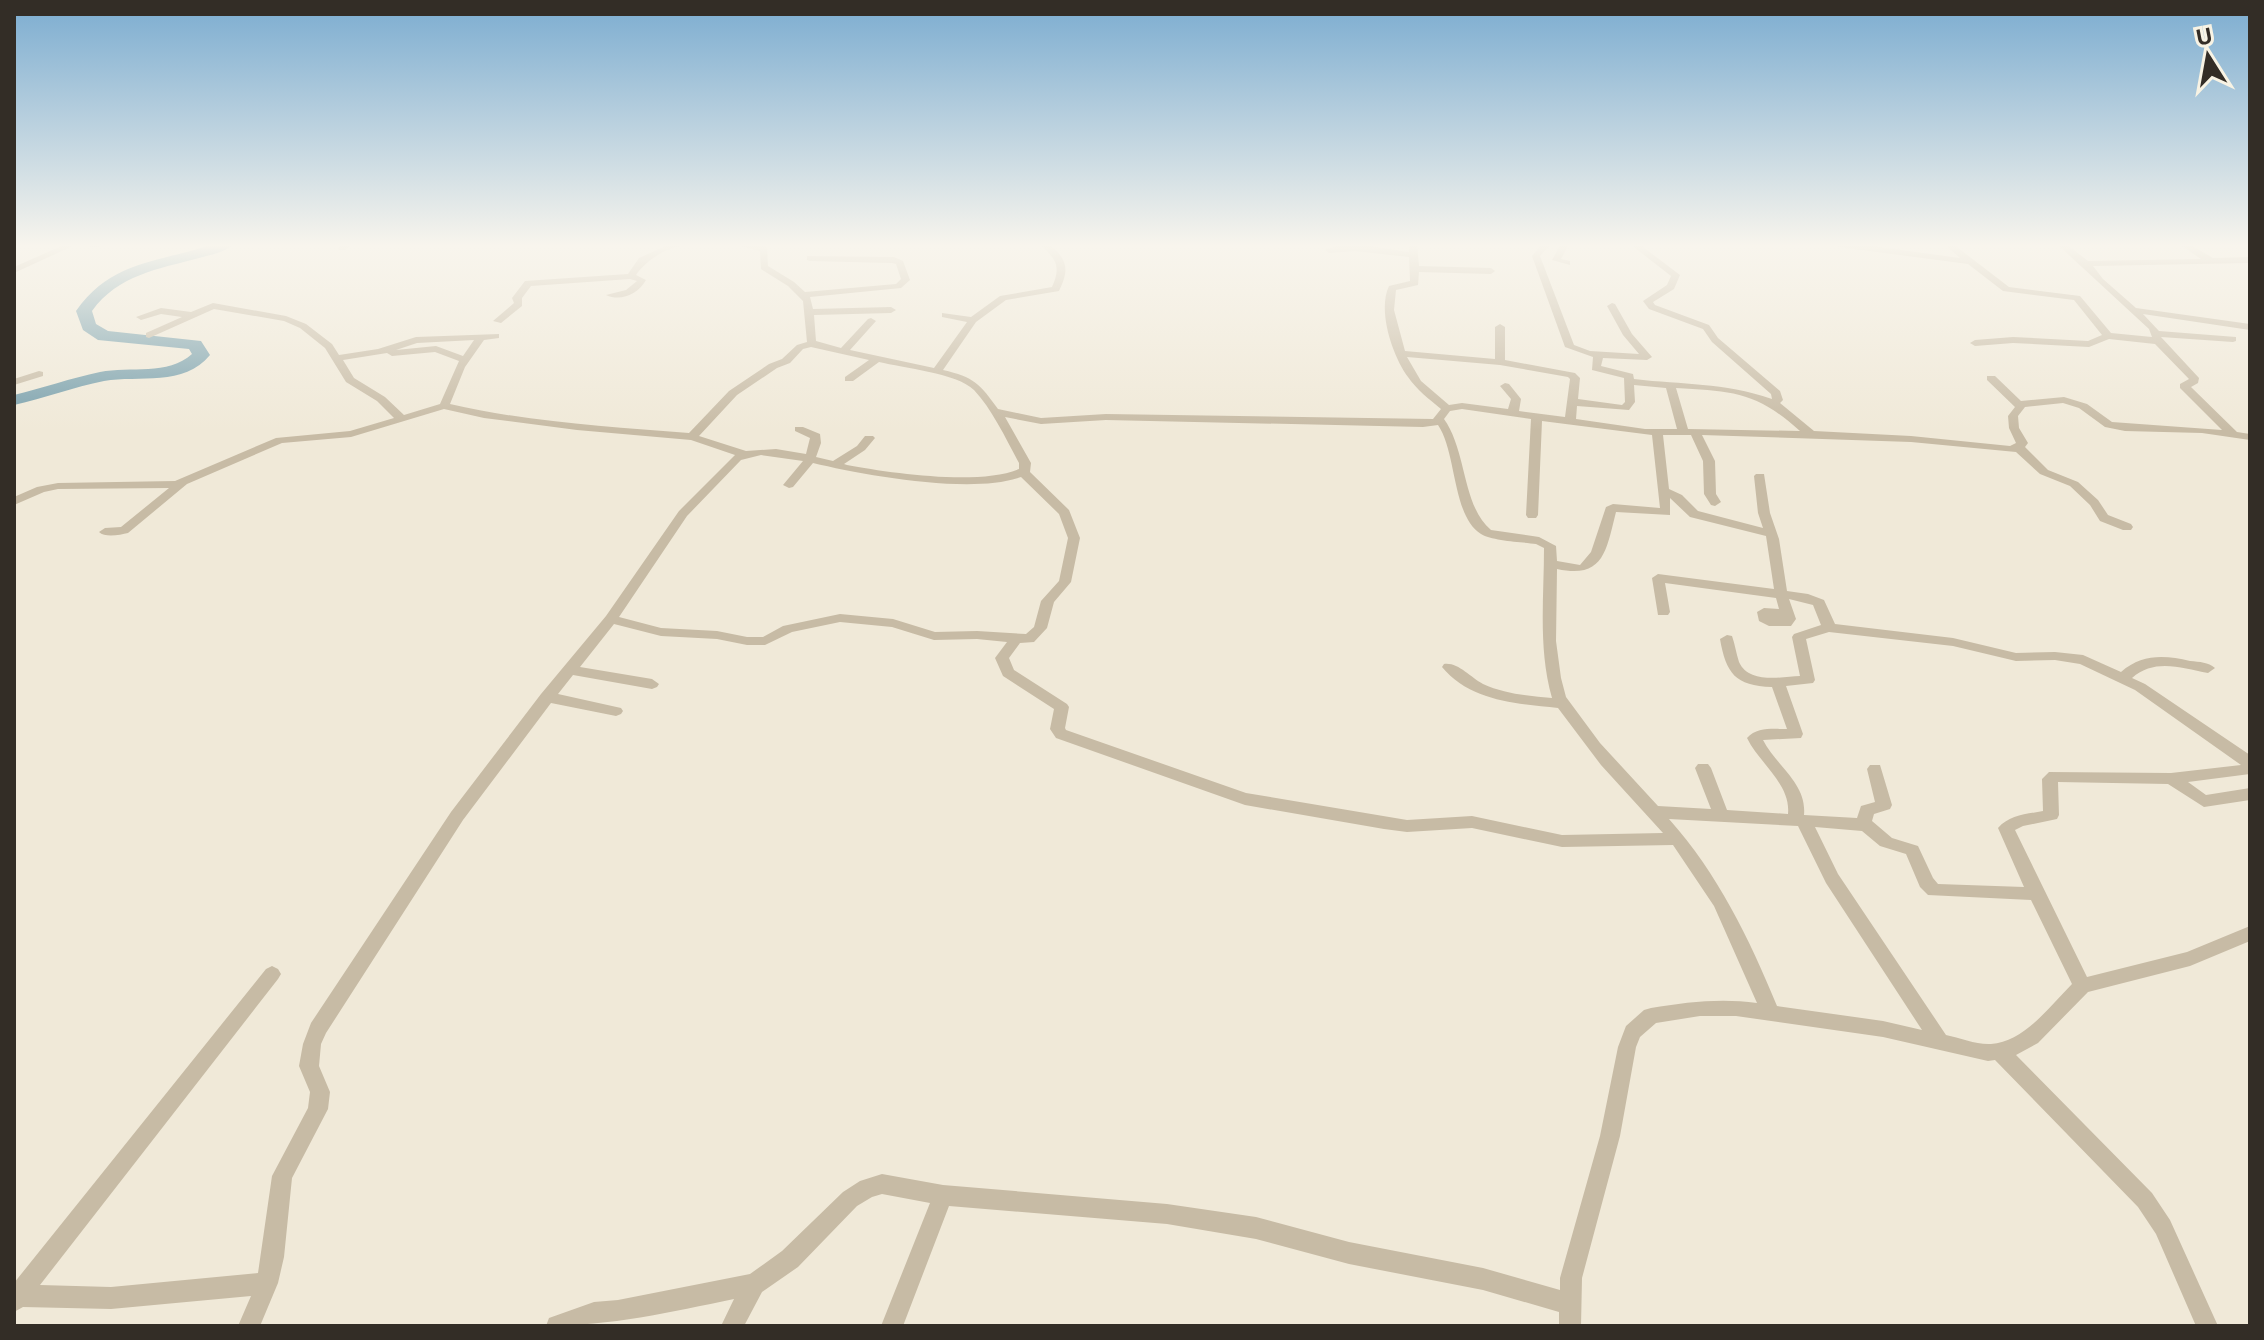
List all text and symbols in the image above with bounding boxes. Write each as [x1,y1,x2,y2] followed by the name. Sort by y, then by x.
[2168,16,2248,96] north arrow
[2193,19,2215,52] text: U

